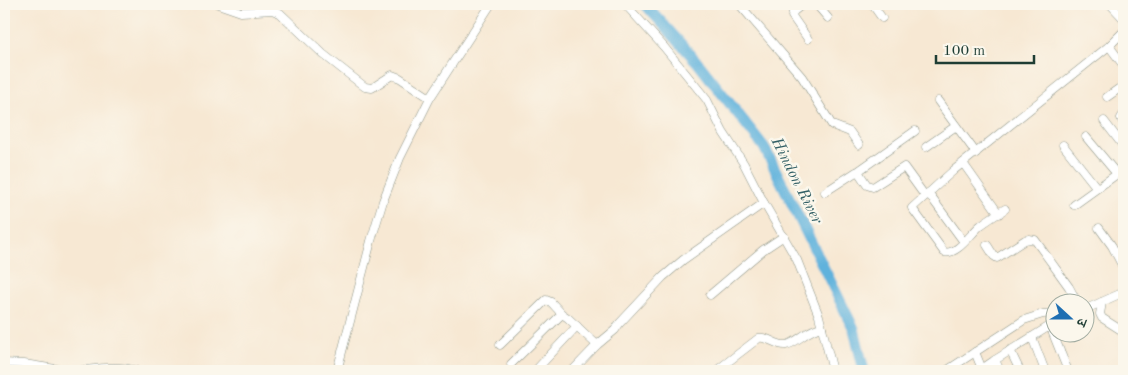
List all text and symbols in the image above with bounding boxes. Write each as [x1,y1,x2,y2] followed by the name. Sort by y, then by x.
[936,32,1033,64] scale bar
[943,44,985,59] text: 100 m
[767,134,825,228] water label: Hindon River
[1046,292,1096,342] north arrow
[1073,316,1089,329] text: उ

